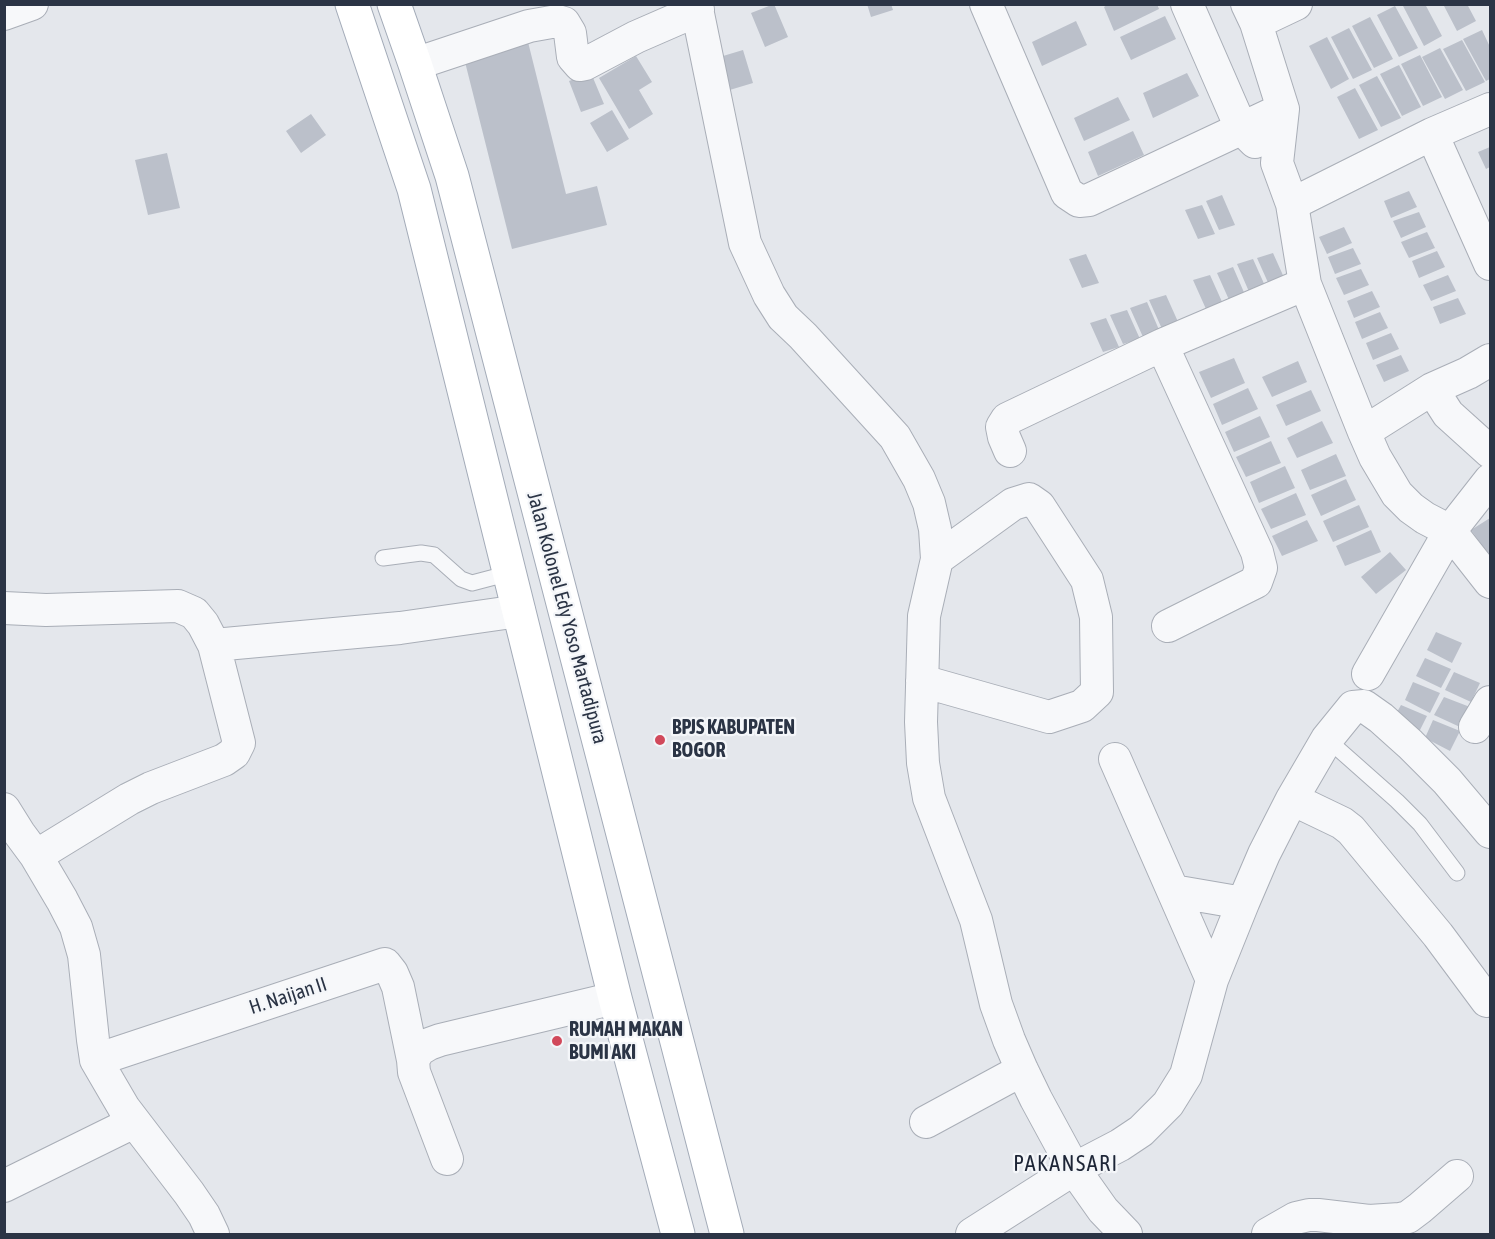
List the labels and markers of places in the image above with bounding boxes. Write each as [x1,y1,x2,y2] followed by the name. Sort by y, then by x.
[672,716,795,763] place label: BPJS KABUPATEN BOGOR
[653,733,667,747] marker: BPJS KABUPATEN BOGOR
[569,1018,683,1065] place label: RUMAH MAKAN BUMI AKI
[550,1034,564,1048] marker: RUMAH MAKAN BUMI AKI

